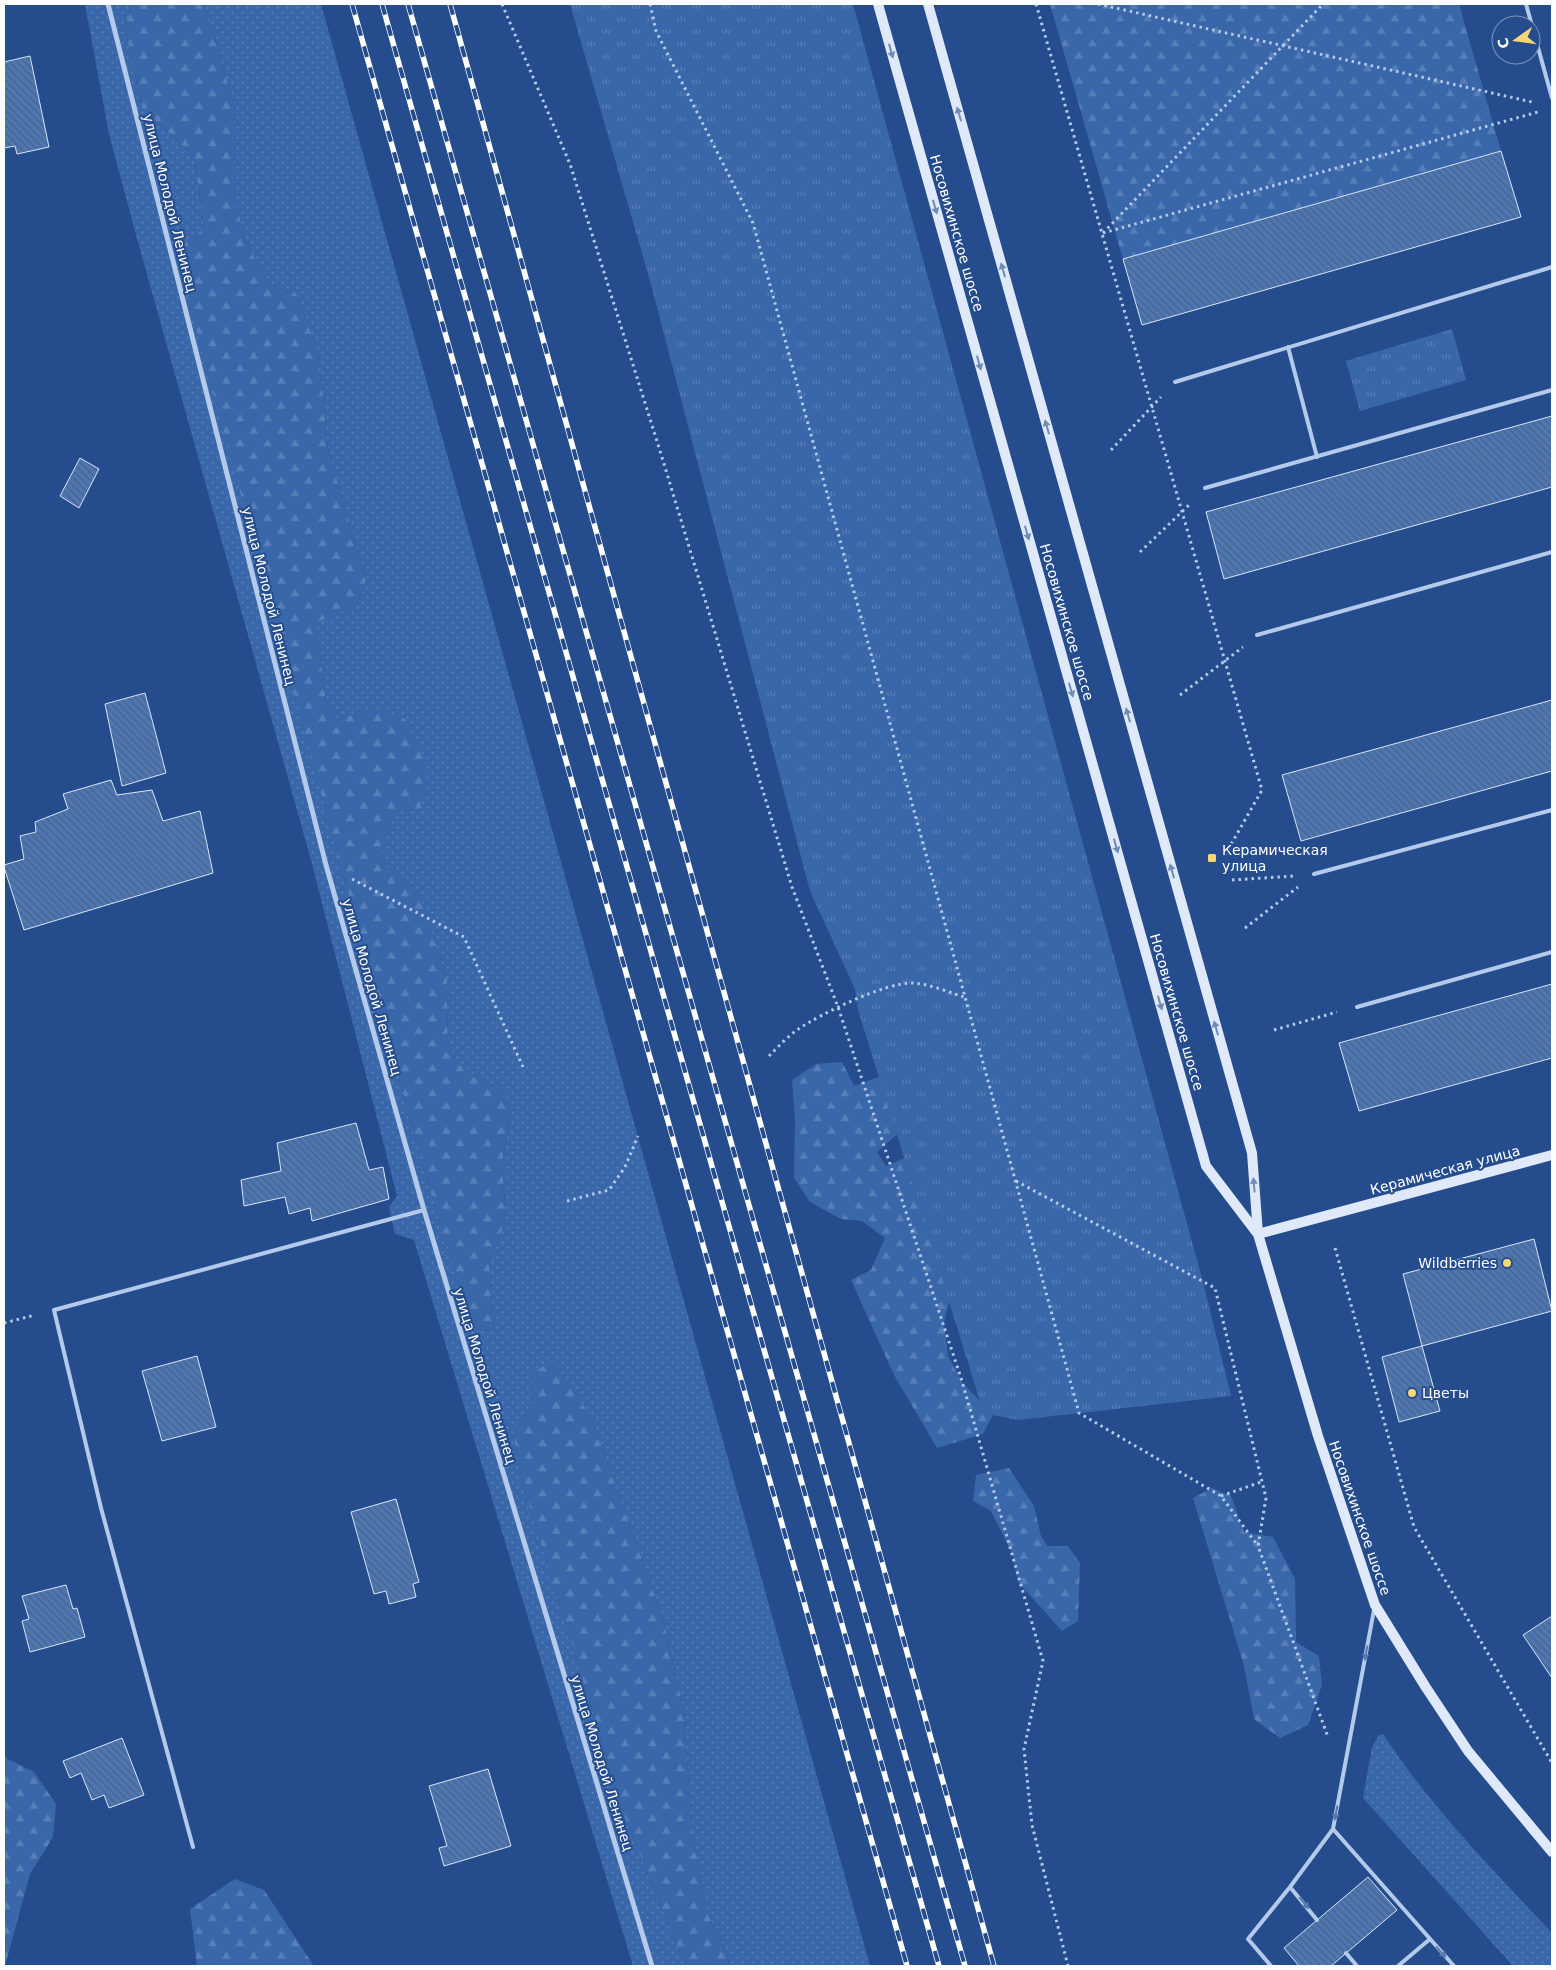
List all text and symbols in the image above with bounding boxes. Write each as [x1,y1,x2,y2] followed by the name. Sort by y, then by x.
[1491,15,1541,65] north arrow
[1494,36,1512,50] text: С
[887,43,895,58] one-way arrow
[955,106,963,121] one-way arrow
[140,112,200,294] street label: улица Молодой Ленинец
[927,153,987,313] street label: Носовихинское шоссе
[931,199,939,215] one-way arrow
[999,263,1007,278] one-way arrow
[976,356,984,371] one-way arrow
[1043,419,1051,434] one-way arrow
[239,505,299,687] street label: улица Молодой Ленинец
[1024,526,1032,541] one-way arrow
[1037,542,1097,702] street label: Носовихинское шоссе
[1068,682,1076,697] one-way arrow
[1124,707,1132,722] one-way arrow
[1112,839,1120,854] one-way arrow
[1222,842,1328,874] place label: Керамическая улица
[1206,852,1218,864] marker: Керамическая улица
[1168,864,1176,879] one-way arrow
[339,897,405,1077] street label: улица Молодой Ленинец
[1147,932,1207,1092] street label: Носовихинское шоссе
[1156,995,1164,1010] one-way arrow
[1212,1020,1220,1035] one-way arrow
[1368,1142,1522,1198] street label: Керамическая улица
[1250,1177,1258,1193] one-way arrow
[1418,1255,1497,1271] place label: Wildberries
[1501,1257,1513,1269] marker: Wildberries
[451,1286,519,1466] street label: улица Молодой Ленинец
[1422,1385,1469,1401] place label: Цветы
[1406,1387,1418,1399] marker: Цветы
[1326,1439,1394,1597] street label: Носовихинское шоссе
[1362,1645,1370,1661] one-way arrow
[568,1673,636,1853] street label: улица Молодой Ленинец
[1332,1805,1340,1821] one-way arrow
[1298,1897,1310,1909] one-way arrow
[1435,1945,1447,1957] one-way arrow

